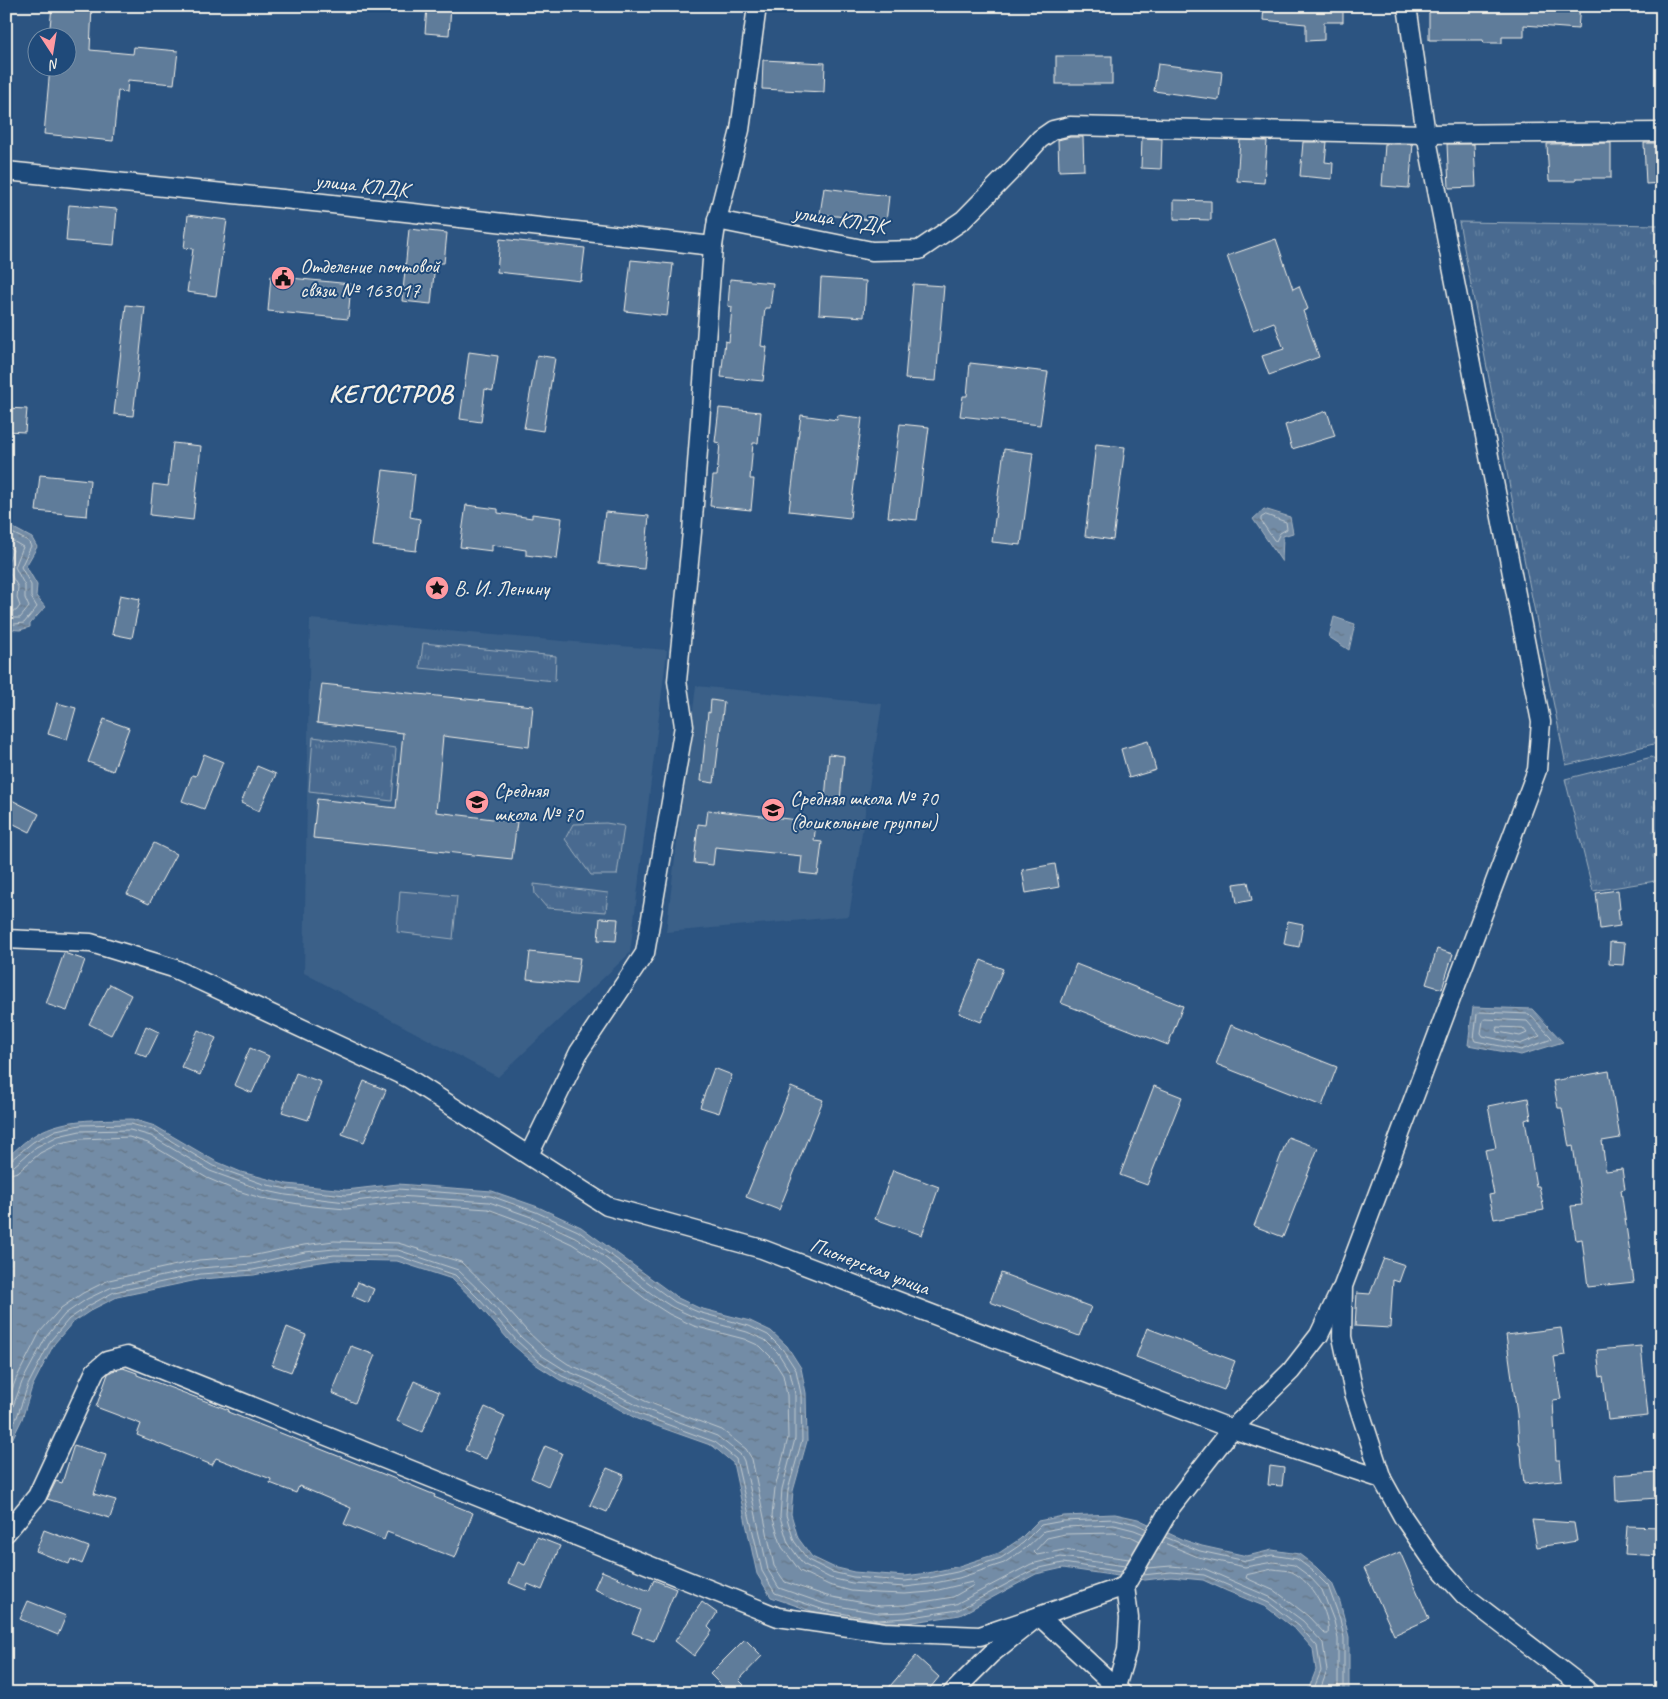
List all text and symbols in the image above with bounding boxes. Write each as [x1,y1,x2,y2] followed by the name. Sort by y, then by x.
[28,28,78,78] north arrow
[46,55,61,74] text: N
[312,167,415,203] street label: улица КЛДК
[790,199,893,240] street label: улица КЛДК
[300,253,441,303] place label: Отделение почтовой связи № 163017
[270,265,296,291] public building icon: Отделение почтовой связи № 163017
[329,377,455,410] district label: КЕГОСТРОВ
[424,575,450,601] place icon: В. И. Ленину
[454,575,551,601] place label: В. И. Ленину
[494,777,584,827] place label: Средняя школа № 70
[790,785,939,835] place label: Средняя школа № 70 (дошкольные группы)
[464,789,490,815] school or university icon: Средняя школа № 70
[760,797,786,823] school or university icon: Средняя школа № 70 (дошкольные группы)
[807,1231,935,1301] street label: Пионерская улица

